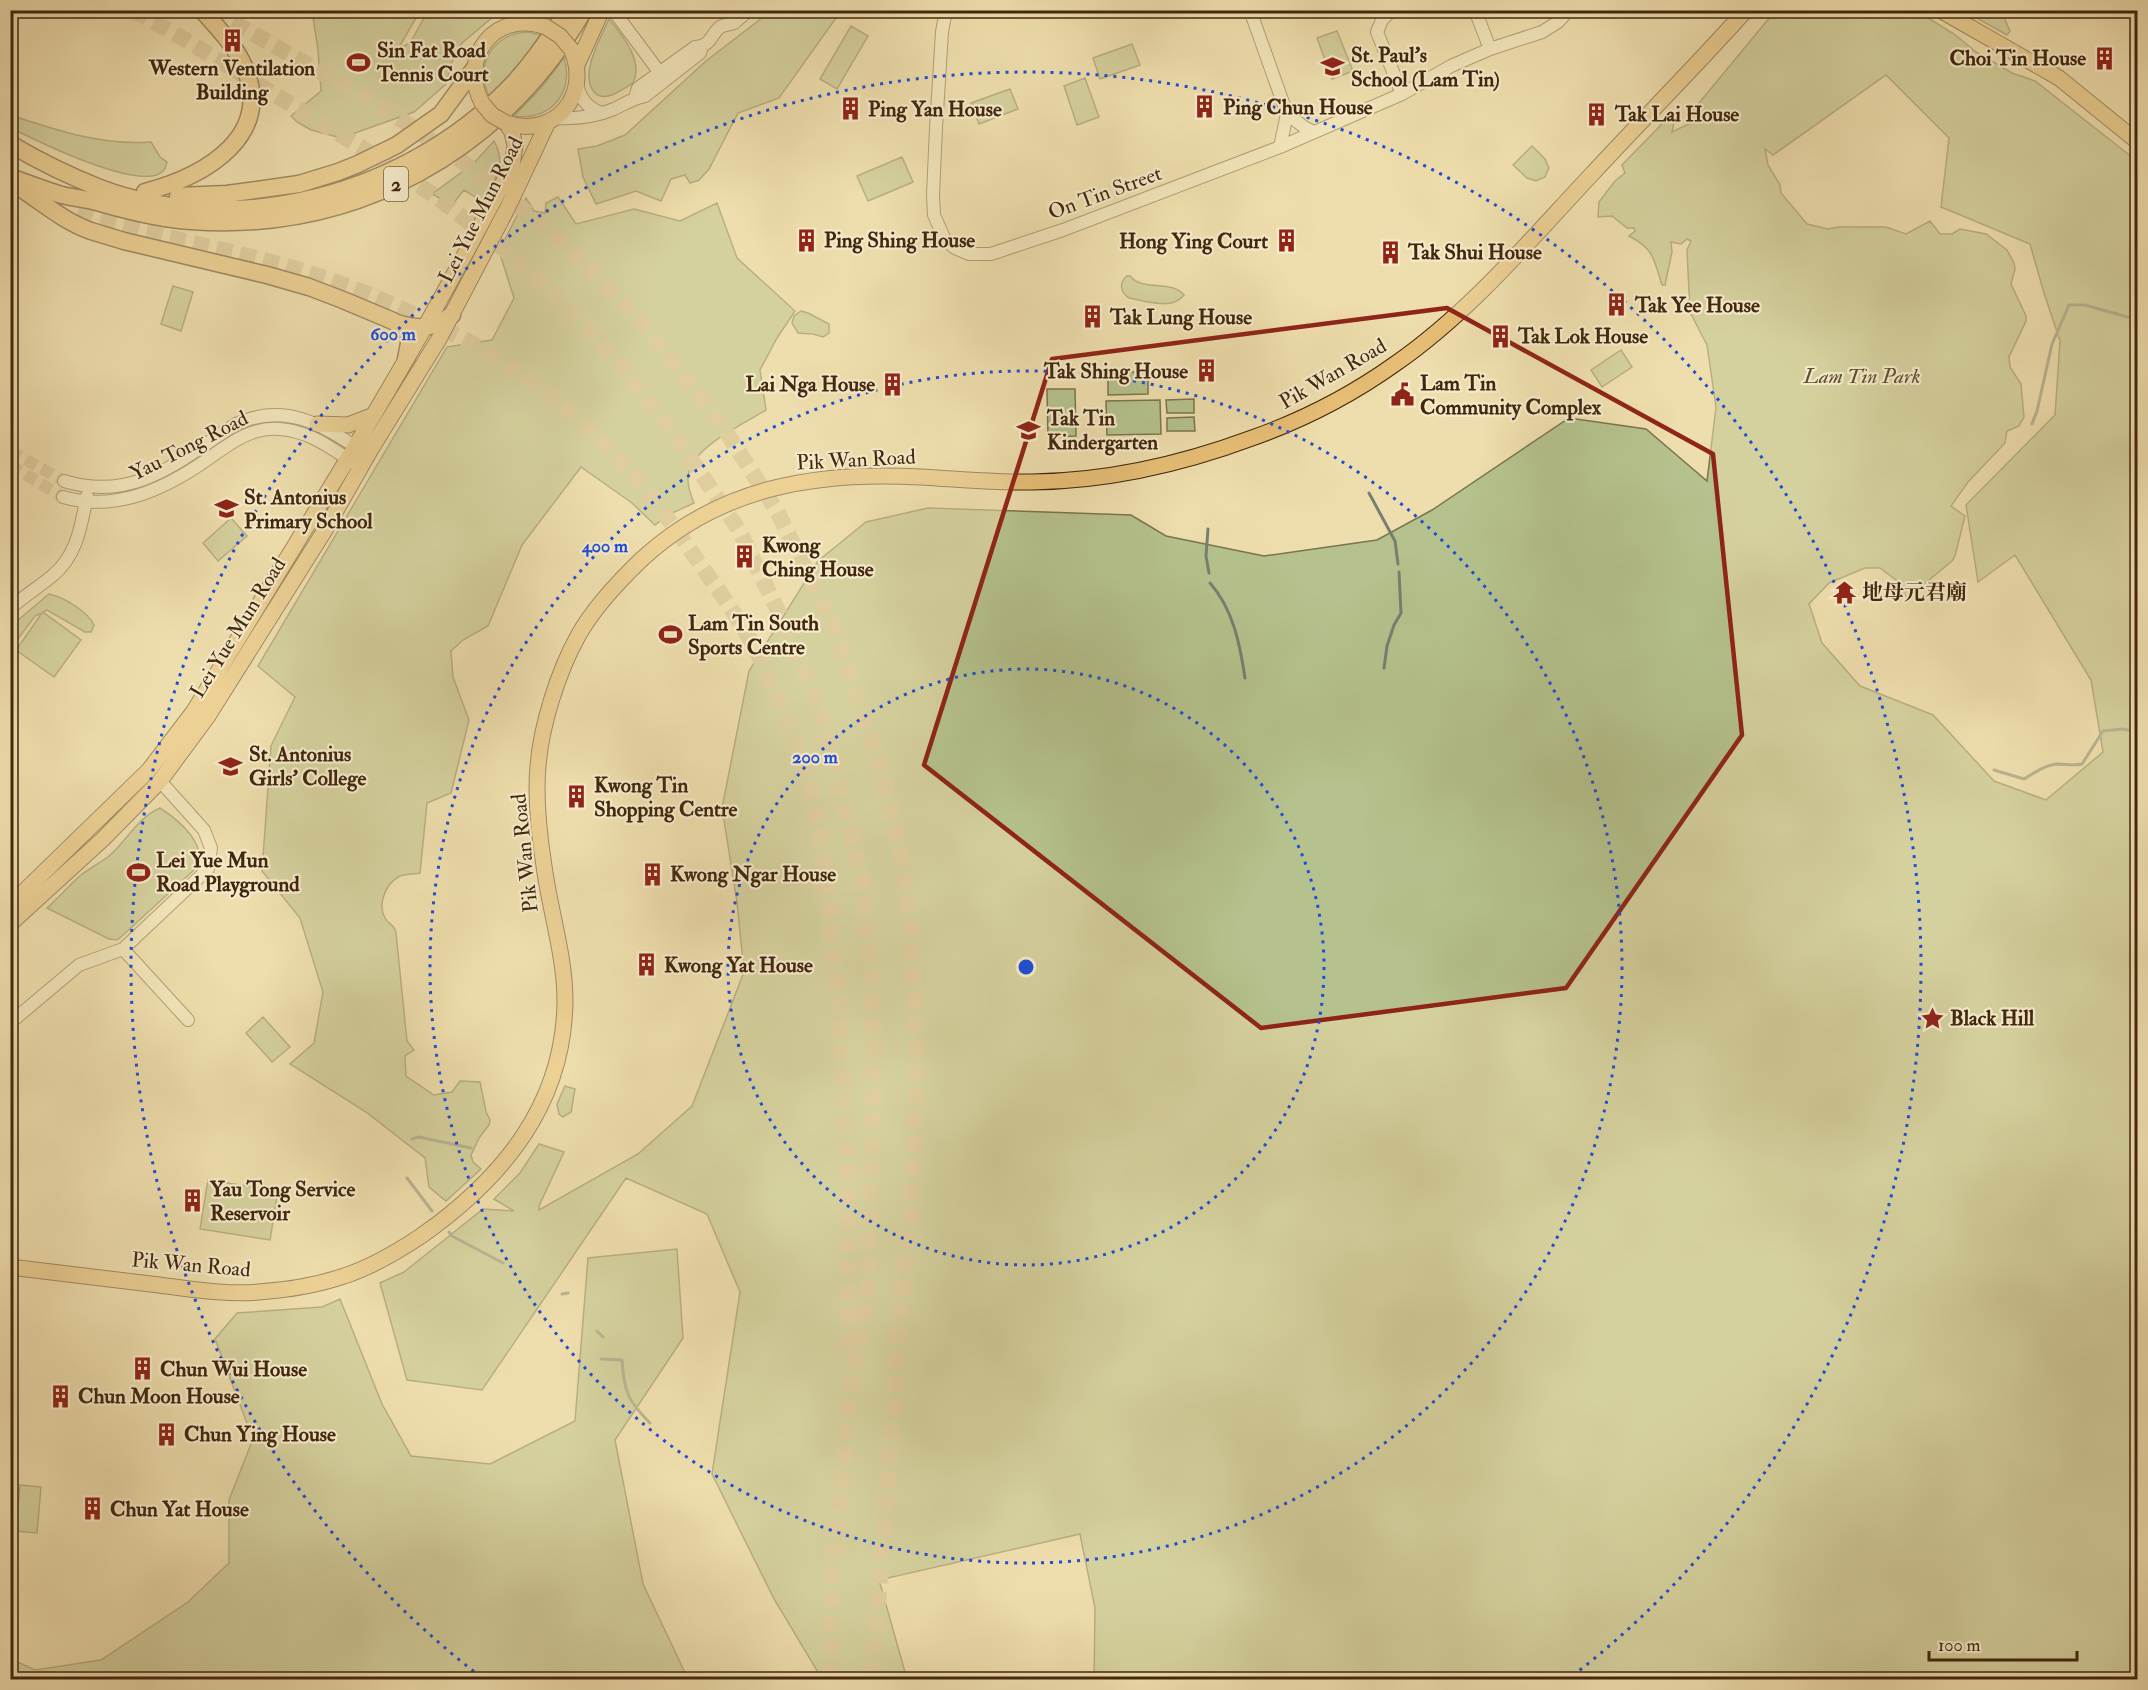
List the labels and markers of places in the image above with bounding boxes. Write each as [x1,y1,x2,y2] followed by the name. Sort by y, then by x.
[219,27,245,53] building icon: Western Ventilation Building
[376,37,489,88] place label: Sin Fat Road Tennis Court
[1351,42,1500,93] place label: St. Paul's School (Lam Tin)
[1950,45,2086,72] place label: Choi Tin House
[2091,45,2117,71] building icon: Choi Tin House
[346,49,372,75] sports icon: Sin Fat Road Tennis Court
[1320,54,1346,80] school or university icon: St. Paul's School (Lam Tin)
[148,55,315,106] place label: Western Ventilation Building
[1192,94,1218,120] building icon: Ping Chun House
[1223,94,1373,121] place label: Ping Chun House
[837,96,863,122] building icon: Ping Yan House
[868,96,1002,123] place label: Ping Yan House
[1584,101,1610,127] building icon: Tak Lai House
[1614,101,1739,128] place label: Tak Lai House
[793,227,819,253] building icon: Ping Shing House
[824,227,975,254] place label: Ping Shing House
[1119,228,1268,255] place label: Hong Ying Court
[1273,228,1299,254] building icon: Hong Ying Court
[1377,239,1403,265] building icon: Tak Shui House
[1407,239,1542,266] place label: Tak Shui House
[1604,292,1630,318] building icon: Tak Yee House
[1634,292,1760,319] place label: Tak Yee House
[1079,304,1105,330] building icon: Tak Lung House
[1109,304,1252,331] place label: Tak Lung House
[1487,323,1513,349] building icon: Tak Lok House
[1517,323,1648,350] place label: Tak Lok House
[1043,358,1188,385] place label: Tak Shing House
[1193,358,1219,384] building icon: Tak Shing House
[1420,370,1602,421] place label: Lam Tin Community Complex
[746,371,875,398] place label: Lai Nga House
[880,371,906,397] building icon: Lai Nga House
[1389,382,1415,408] public building icon: Lam Tin Community Complex
[1046,405,1158,456] place label: Tak Tin Kindergarten
[1016,417,1042,443] school or university icon: Tak Tin Kindergarten
[244,484,373,535] place label: St. Antonius Primary School
[213,496,239,522] school or university icon: St. Antonius Primary School
[762,532,874,583] place label: Kwong Ching House
[731,544,757,570] building icon: Kwong Ching House
[1831,579,1857,605] temple icon: 地母元君廟
[1862,579,1967,606] place label: 地母元君廟
[688,610,819,661] place label: Lam Tin South Sports Centre
[657,622,683,648] sports icon: Lam Tin South Sports Centre
[249,741,366,792] place label: St. Antonius Girls' College
[218,753,244,779] school or university icon: St. Antonius Girls' College
[594,772,738,823] place label: Kwong Tin Shopping Centre
[563,784,589,810] building icon: Kwong Tin Shopping Centre
[156,847,300,898] place label: Lei Yue Mun Road Playground
[125,859,151,885] sports icon: Lei Yue Mun Road Playground
[639,861,665,887] building icon: Kwong Ngar House
[670,861,836,888] place label: Kwong Ngar House
[633,952,659,978] building icon: Kwong Yat House
[664,952,813,979] place label: Kwong Yat House
[1016,957,1036,977] centre of rings
[1919,1005,1945,1031] place icon: Black Hill
[1950,1005,2035,1032] place label: Black Hill
[209,1176,356,1227] place label: Yau Tong Service Reservoir
[179,1188,205,1214] building icon: Yau Tong Service Reservoir
[129,1356,155,1382] building icon: Chun Wui House
[160,1356,307,1383] place label: Chun Wui House
[47,1383,73,1409] building icon: Chun Moon House
[78,1383,240,1410] place label: Chun Moon House
[153,1421,179,1447] building icon: Chun Ying House
[184,1421,336,1448] place label: Chun Ying House
[79,1496,105,1522] building icon: Chun Yat House
[110,1496,249,1523] place label: Chun Yat House

